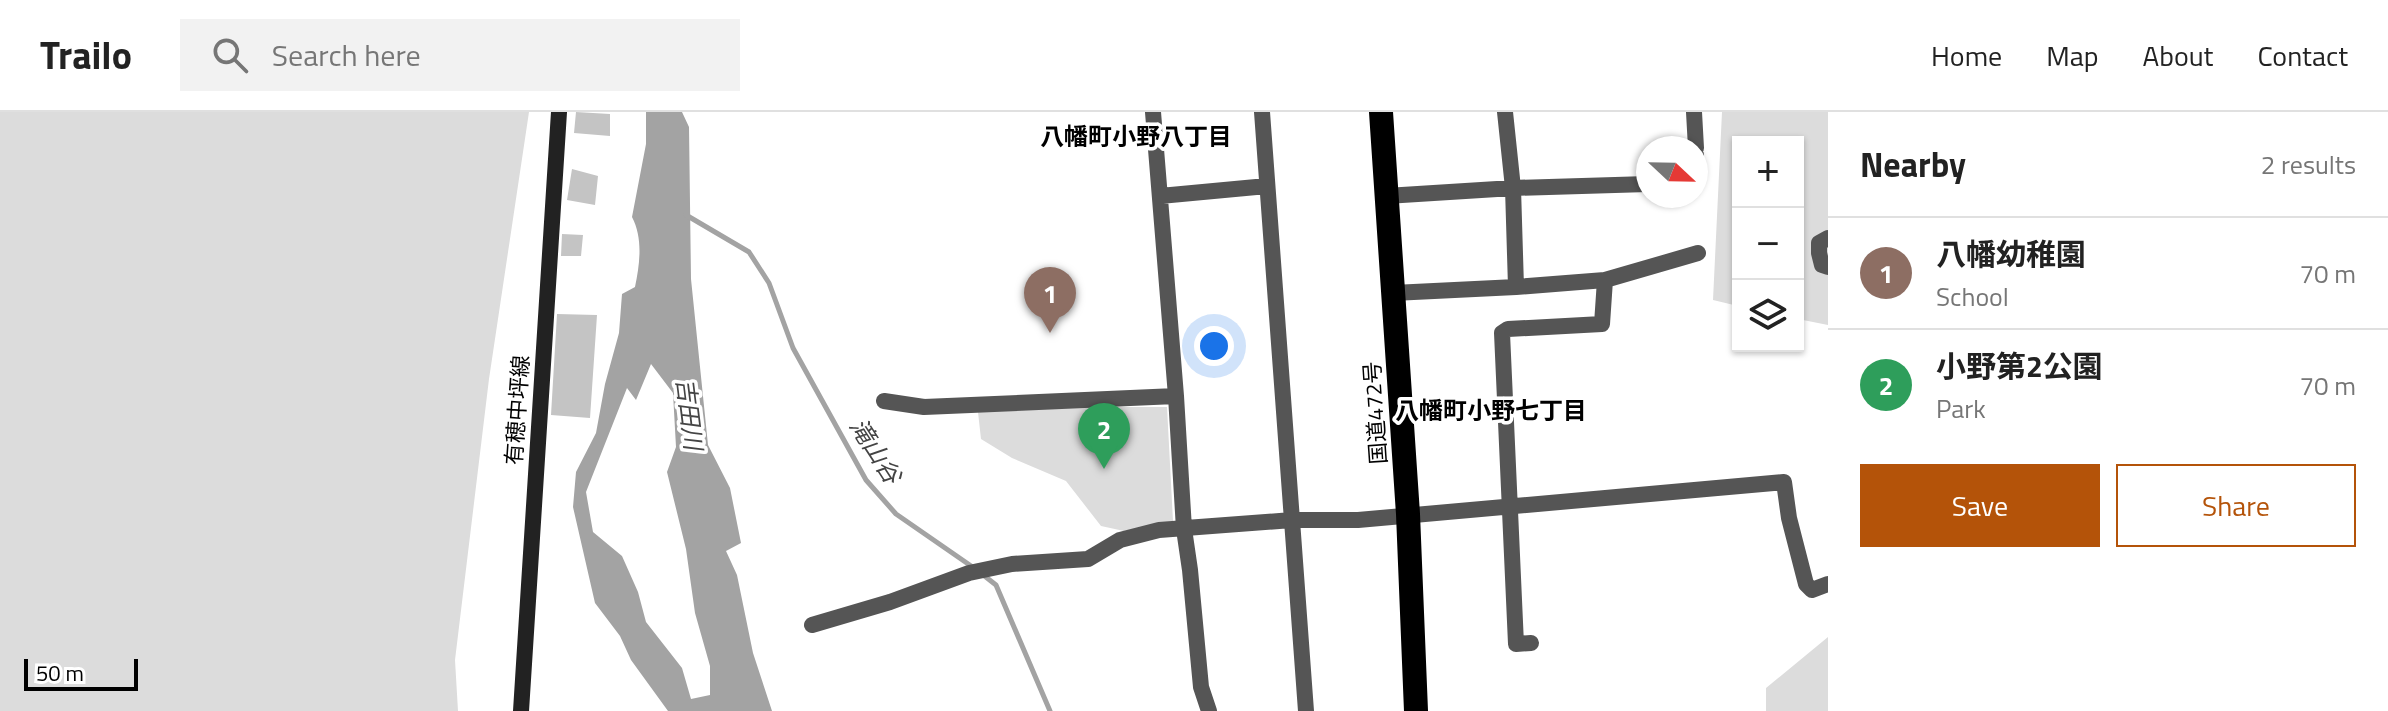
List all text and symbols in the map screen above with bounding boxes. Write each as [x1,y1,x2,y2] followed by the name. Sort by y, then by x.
[180,19,740,91] search box
[40,26,132,84] text: Trailo
[272,32,421,78] text: Search here
[208,33,252,77] icon: search
[1931,34,2002,77] text: Home
[2046,34,2099,77] text: Map
[2143,34,2213,77] text: About
[2257,34,2348,77] text: Contact
[1040,118,1232,154] district label: 八幡町小野八丁目
[1636,136,1708,208] north arrow
[1732,136,1804,352] map controls
[1732,136,1804,208] button: +
[1860,138,1966,190] text: Nearby
[2261,145,2356,184] text: 2 results
[1732,208,1804,280] button: −
[1936,231,2086,277] text: 八幡幼稚園
[1879,254,1893,293] text: 1
[2299,254,2356,293] text: 70 m
[1024,267,1076,333] pin: 1
[1936,277,2009,316] text: School
[1732,280,1804,352] button: layers
[1194,326,1234,366] your location
[1936,343,2103,389] text: 小野第2公園
[496,354,538,466] street label: 有穂中坪線
[1354,360,1396,466] street label: 国道472号
[1879,366,1893,405] text: 2
[2299,366,2356,405] text: 70 m
[668,376,713,455] water label: 吉田川
[1936,389,1986,428] text: Park
[1395,392,1587,428] district label: 八幡町小野七丁目
[1078,403,1130,469] pin: 2
[841,410,912,492] water label: 滝山谷
[1860,464,2100,547] button: Save
[2116,464,2356,547] button: Share
[24,655,138,691] scale bar
[36,656,84,690] text: 50 m

